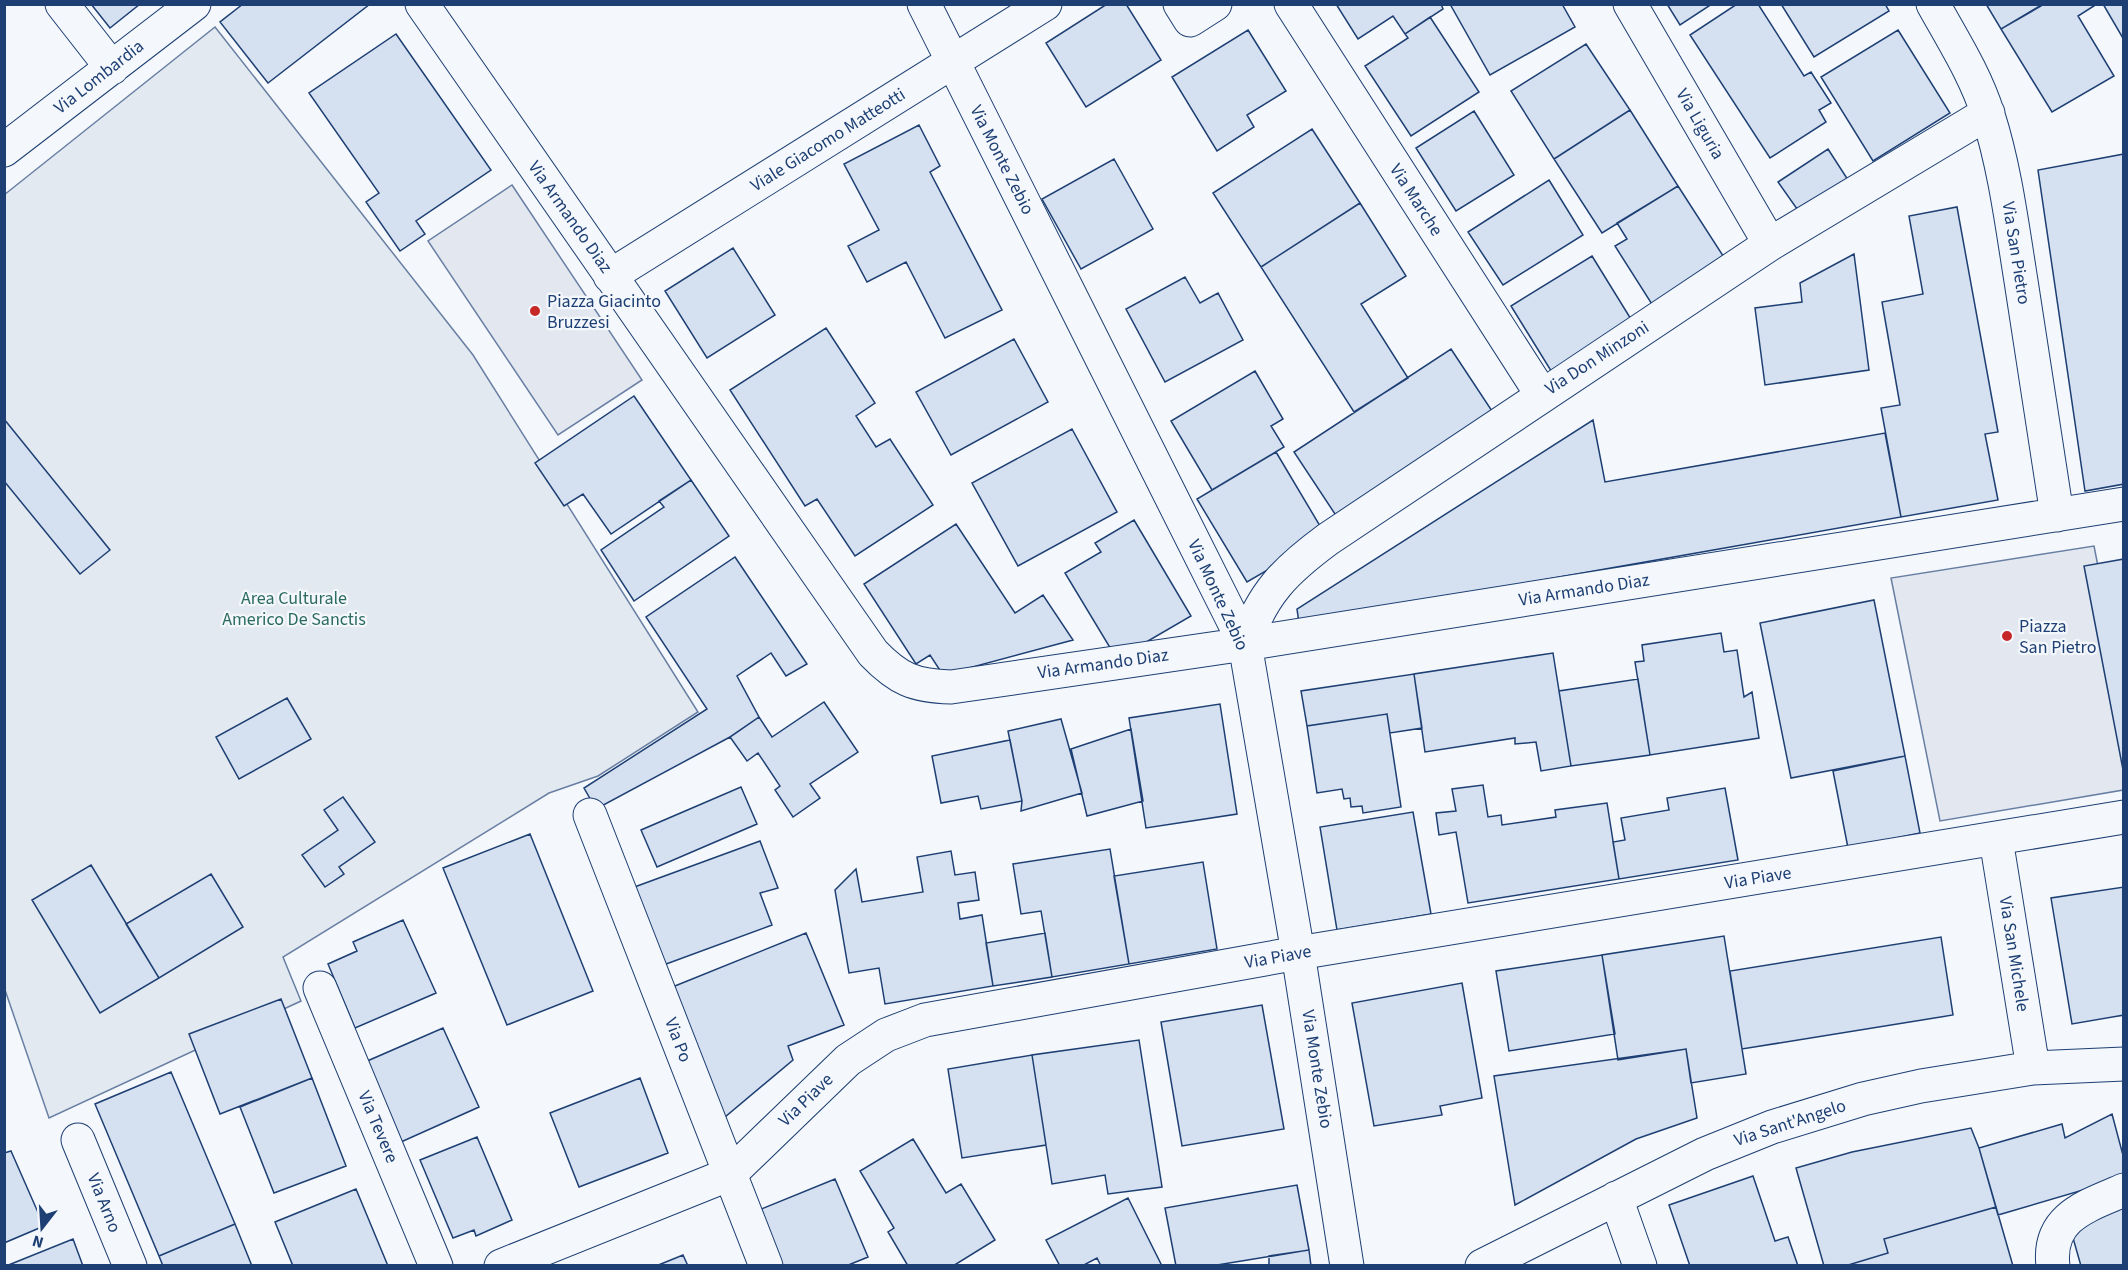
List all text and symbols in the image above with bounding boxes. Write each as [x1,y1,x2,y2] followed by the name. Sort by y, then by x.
[49,34,149,120] street label: Via Lombardia
[746,82,910,198] street label: Viale Giacomo Matteotti
[1670,84,1730,164] street label: Via Liguria
[964,101,1040,219] street label: Via Monte Zebio
[522,156,618,278] street label: Via Armando Diaz
[1383,159,1449,241] street label: Via Marche
[1996,200,2036,306] street label: Via San Pietro
[547,289,661,335] place label: Piazza Giacinto Bruzzesi
[528,304,542,318] marker: Piazza Giacinto Bruzzesi
[1540,315,1654,401] street label: Via Don Minzoni
[1181,535,1255,655] street label: Via Monte Zebio
[1517,567,1651,613] street label: Via Armando Diaz
[222,586,366,632] park label: Area Culturale Americo De Sanctis
[2019,614,2096,660] place label: Piazza San Pietro
[2000,629,2014,643] marker: Piazza San Pietro
[1036,642,1170,686] street label: Via Armando Diaz
[1723,860,1793,896] street label: Via Piave
[1993,895,2035,1014] street label: Via San Michele
[1243,939,1313,975] street label: Via Piave
[1295,1008,1339,1130] street label: Via Monte Zebio
[658,1014,698,1066] street label: Via Po
[773,1068,839,1132] street label: Via Piave
[352,1087,404,1167] street label: Via Tevere
[1731,1093,1849,1153] street label: Via Sant'Angelo
[81,1170,127,1236] street label: Via Arno
[12,1198,72,1258] north arrow
[30,1229,46,1253] text: N

